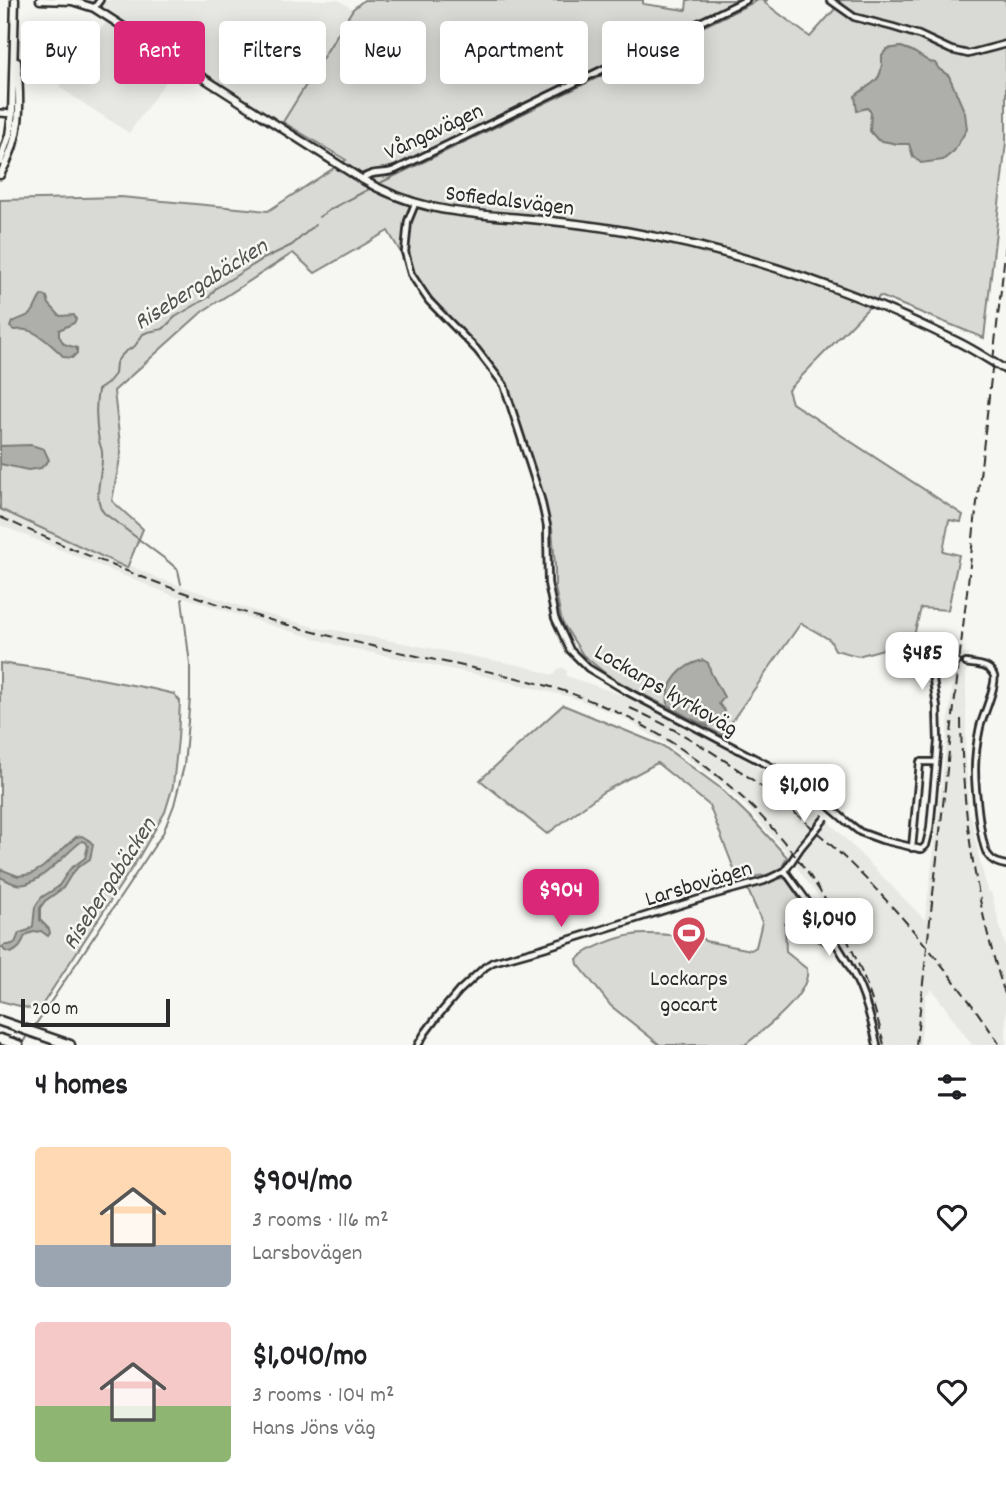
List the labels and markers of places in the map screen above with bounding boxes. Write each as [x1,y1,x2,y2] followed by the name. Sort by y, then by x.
[881,632,963,692] pin: $485
[747,764,861,824] pin: $1,010
[520,870,602,929] pin: $904
[772,898,886,958] pin: $1,040
[670,914,708,963] sports icon: Lockarps gocart
[650,964,728,1023] place label: Lockarps gocart

